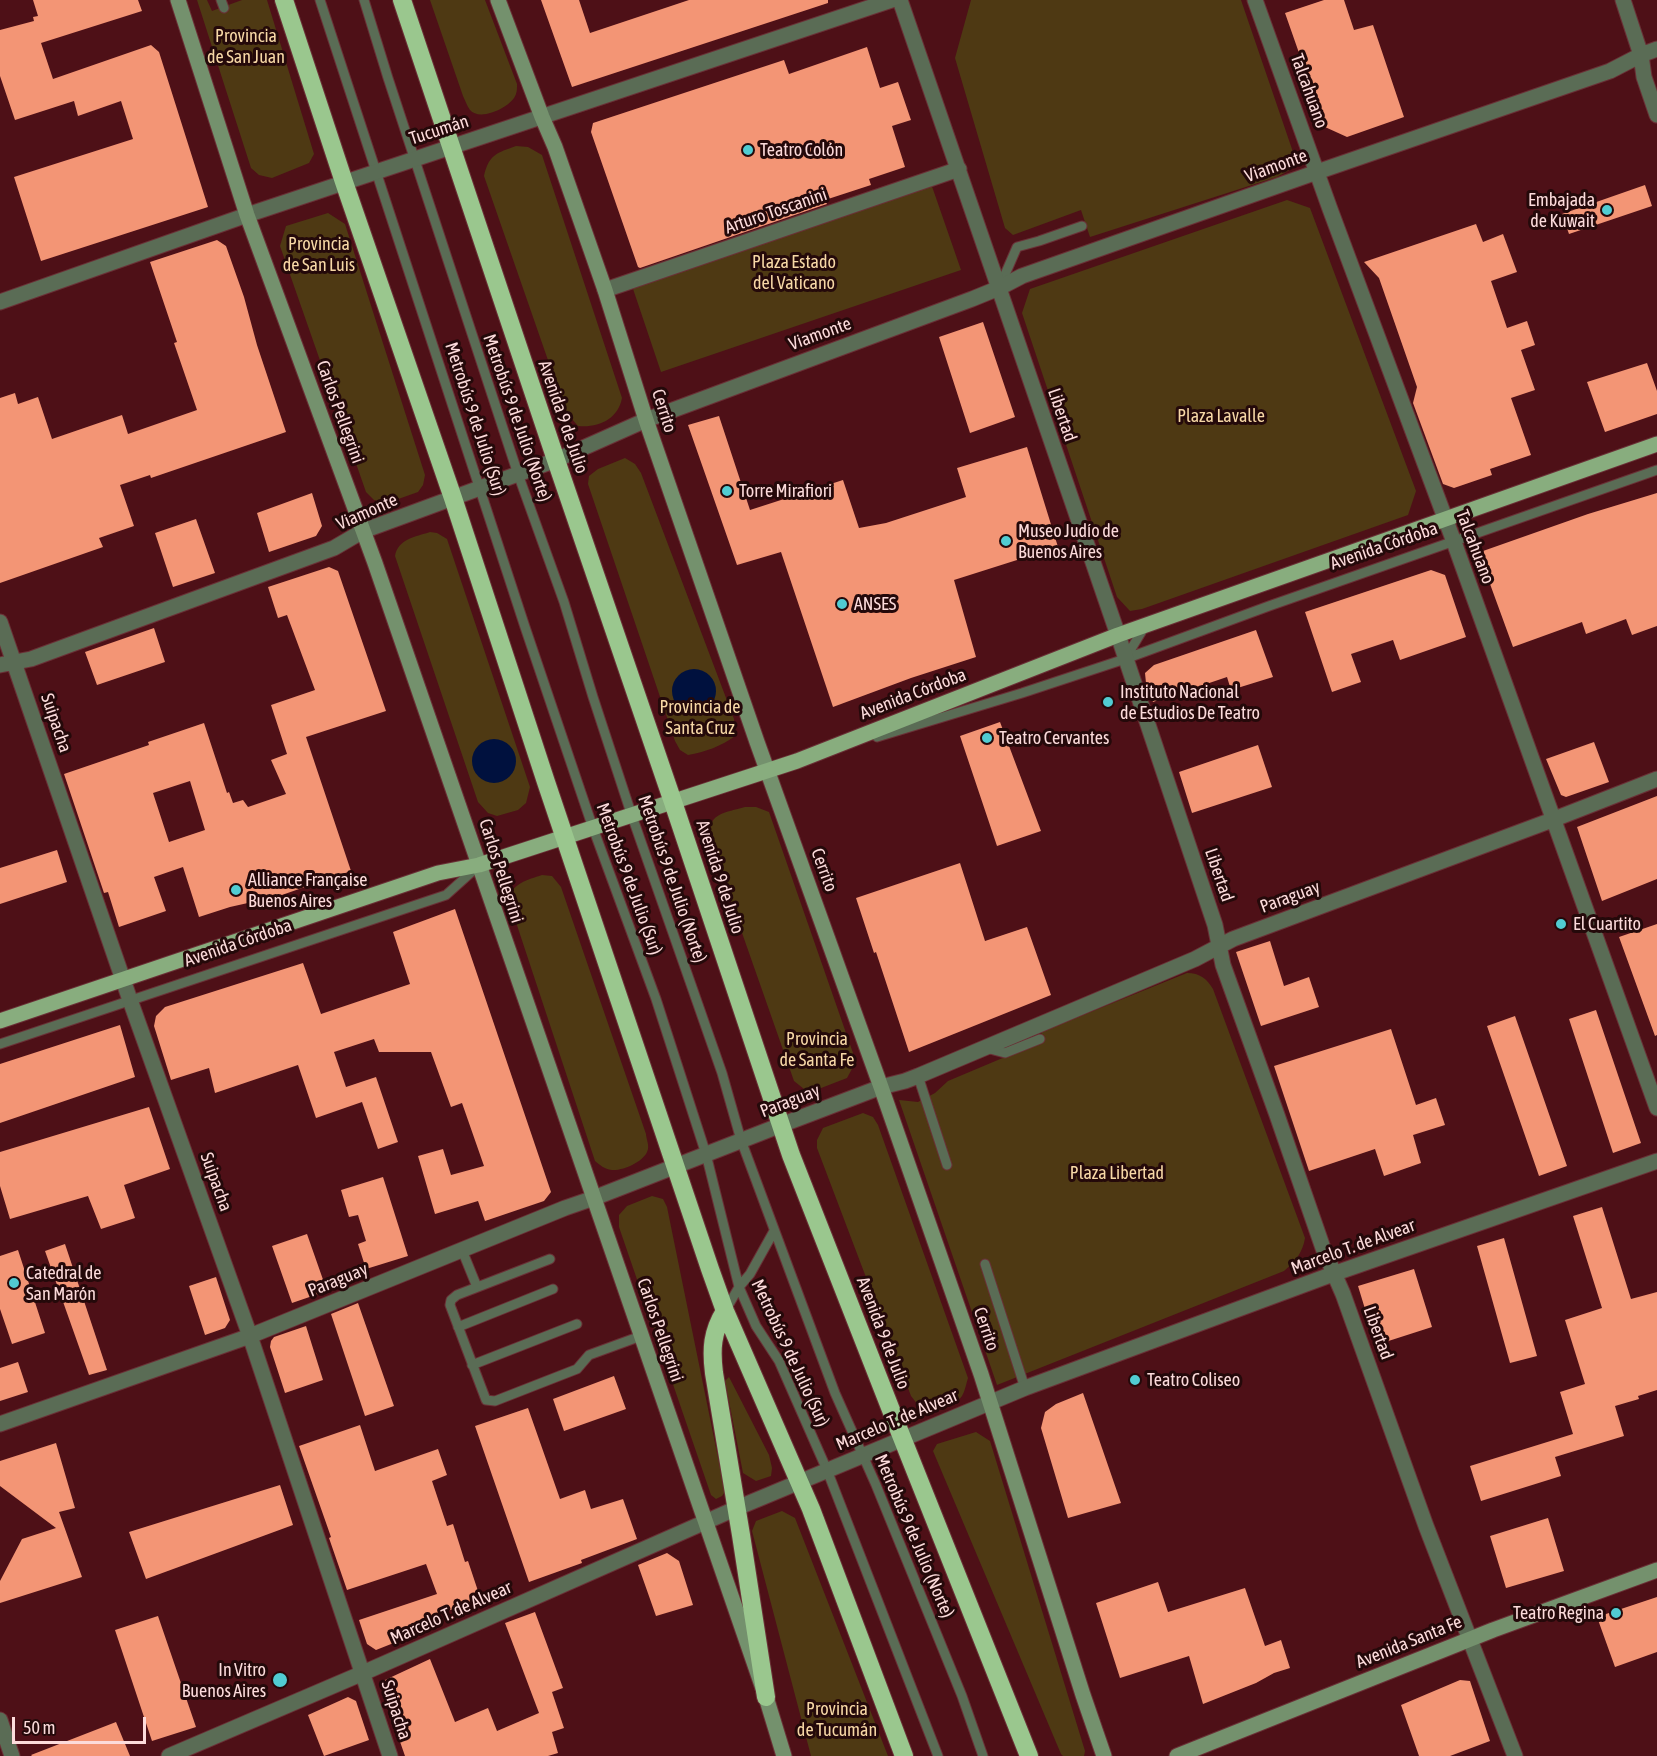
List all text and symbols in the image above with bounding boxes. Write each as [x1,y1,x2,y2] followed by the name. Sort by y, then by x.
[207,25,285,68] park label: Provincia de San Juan
[1286,51,1332,131] street label: Talcahuano
[407,110,471,150] street label: Tucumán
[760,139,843,161] place label: Teatro Colón
[741,143,755,157] marker: Teatro Colón
[1242,145,1310,187] street label: Viamonte
[722,183,830,239] street label: Arturo Toscanini
[1528,189,1595,232] place label: Embajada de Kuwait
[1600,203,1614,217] marker: Embajada de Kuwait
[283,233,355,276] park label: Provincia de San Luis
[752,251,836,294] park label: Plaza Estado del Vaticano
[786,313,854,355] street label: Viamonte
[478,331,556,505] street label: Metrobús 9 de Julio (Norte)
[440,340,510,498] street label: Metrobús 9 de Julio (Sur)
[311,358,369,466] street label: Carlos Pellegrini
[534,358,592,476] street label: Avenida 9 de Julio
[1043,385,1081,445] street label: Libertad
[647,387,681,435] street label: Cerrito
[1177,405,1265,427] park label: Plaza Lavalle
[739,480,832,502] place label: Torre Mirafiori
[720,484,734,498] marker: Torre Mirafiori
[333,489,401,535] street label: Viamonte
[1451,507,1499,587] street label: Talcahuano
[1327,518,1441,574] street label: Avenida Córdoba
[1018,520,1119,562] place label: Museo Judío de Buenos Aires
[999,534,1013,548] marker: Museo Judío de Buenos Aires
[854,593,896,615] place label: ANSES
[835,597,849,611] marker: ANSES
[857,664,969,724] street label: Avenida Córdoba
[1120,681,1260,724] place label: Instituto Nacional de Estudios De Teatro
[36,691,76,755] street label: Suipacha
[1101,695,1115,709] marker: Instituto Nacional de Estudios De Teatro
[659,696,741,738] park label: Provincia de Santa Cruz
[999,727,1109,749] place label: Teatro Cervantes
[980,731,994,745] marker: Teatro Cervantes
[633,792,711,966] street label: Metrobús 9 de Julio (Norte)
[592,800,666,958] street label: Metrobús 9 de Julio (Sur)
[474,816,528,926] street label: Carlos Pellegrini
[691,817,749,937] street label: Avenida 9 de Julio
[806,845,842,895] street label: Cerrito
[1200,845,1238,905] street label: Libertad
[248,869,368,912] place label: Alliance Française Buenos Aires
[1257,876,1323,918] street label: Paraguay
[229,883,243,897] marker: Alliance Française Buenos Aires
[1573,913,1641,935] place label: El Cuartito
[181,915,295,971] street label: Avenida Córdoba
[1554,917,1568,931] marker: El Cuartito
[780,1028,854,1070] park label: Provincia de Santa Fe
[757,1080,823,1122] street label: Paraguay
[195,1150,237,1214] street label: Suipacha
[1070,1162,1164,1184] park label: Plaza Libertad
[1288,1215,1418,1279] street label: Marcelo T. de Alvear
[305,1258,371,1302] street label: Paraguay
[26,1262,101,1304] place label: Catedral de San Marón
[852,1274,914,1392] street label: Avenida 9 de Julio
[632,1275,688,1385] street label: Carlos Pellegrini
[7,1276,21,1290] marker: Catedral de San Marón
[746,1276,834,1430] street label: Metrobús 9 de Julio (Sur)
[1358,1303,1398,1363] street label: Libertad
[969,1304,1003,1354] street label: Cerrito
[1147,1369,1240,1391] place label: Teatro Coliseo
[1128,1373,1142,1387] marker: Teatro Coliseo
[833,1385,961,1455] street label: Marcelo T. de Alvear
[870,1451,958,1621] street label: Metrobús 9 de Julio (Norte)
[387,1577,515,1649] street label: Marcelo T. de Alvear
[1513,1602,1604,1624] place label: Teatro Regina
[1609,1606,1623,1620] marker: Teatro Regina
[1353,1611,1465,1673] street label: Avenida Santa Fe
[182,1659,266,1702] place label: In Vitro Buenos Aires
[271,1671,289,1689] marker: In Vitro Buenos Aires
[376,1678,416,1742] street label: Suipacha
[797,1698,877,1740] park label: Provincia de Tucumán
[15,1705,148,1743] scale bar
[23,1717,55,1738] text: 50 m

